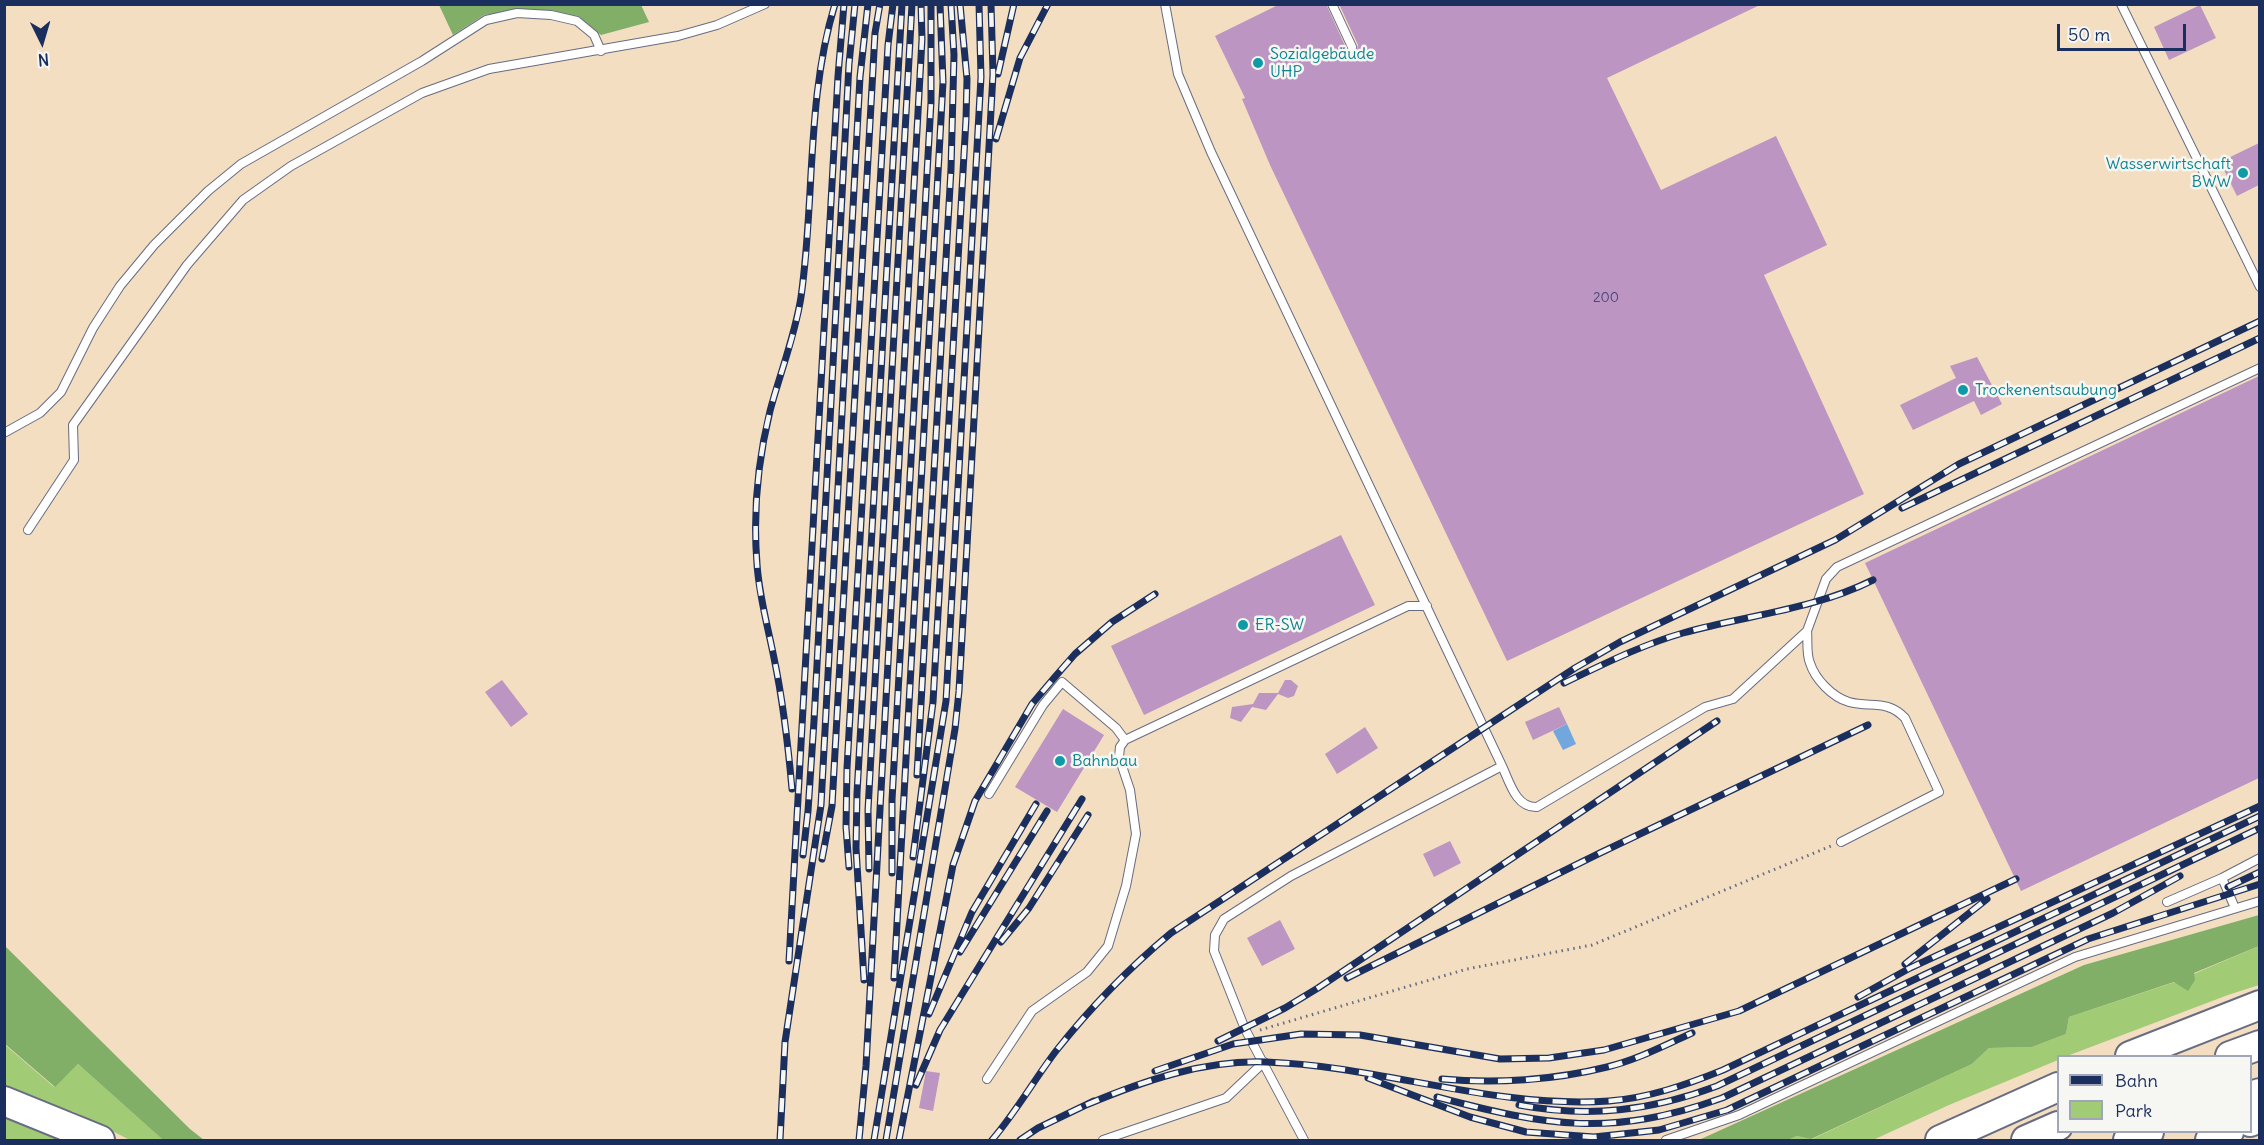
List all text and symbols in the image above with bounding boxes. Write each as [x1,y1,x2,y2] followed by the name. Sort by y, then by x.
[12,12,72,72] north arrow
[2060,12,2189,50] scale bar
[2068,23,2110,46] text: 50 m
[1270,44,1374,82] place label: Sozialgebäude UHP
[37,49,50,70] text: N
[1251,56,1265,70] marker: Sozialgebäude UHP
[2106,154,2231,192] place label: Wasserwirtschaft BWW
[2236,166,2250,180] marker: Wasserwirtschaft BWW
[1593,290,1619,306] house number: 200
[1975,380,2117,400] place label: Trockenentsaubung
[1956,383,1970,397] marker: Trockenentsaubung
[1255,615,1304,635] place label: ER-SW
[1236,618,1250,632] marker: ER-SW
[1072,751,1137,771] place label: Bahnbau
[1053,754,1067,768] marker: Bahnbau
[2057,1055,2252,1133] legend
[2115,1069,2158,1092] text: Bahn
[2115,1099,2152,1122] text: Park

